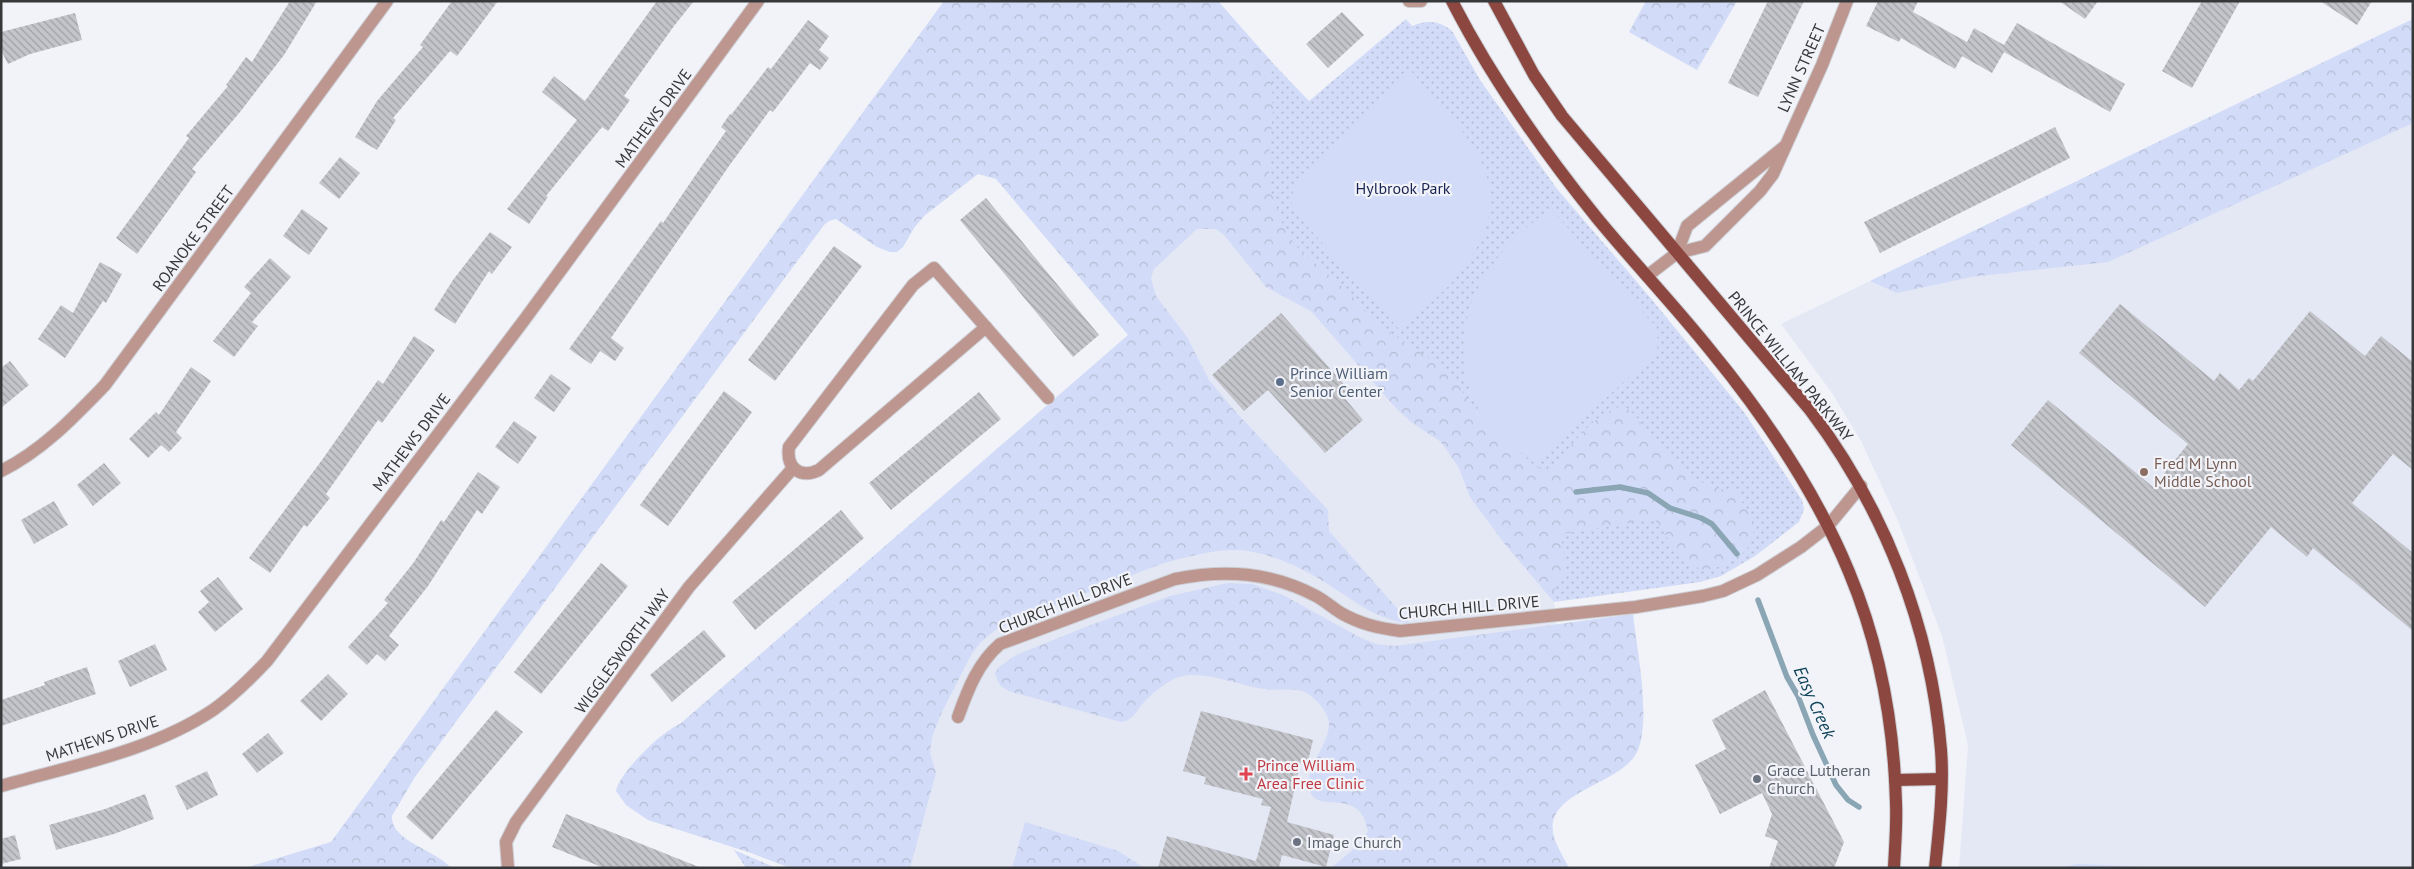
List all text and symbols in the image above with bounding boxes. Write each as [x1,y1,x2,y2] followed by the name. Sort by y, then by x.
[1773,21,1829,115] street label: LYNN STREET
[610,65,696,171] street label: MATHEWS DRIVE
[1356,178,1451,198] park label: Hylbrook Park
[148,181,238,295] street label: ROANOKE STREET
[1724,287,1858,445] street label: PRINCE WILLIAM PARKWAY
[1290,363,1388,401] place label: Prince William Senior Center
[1274,376,1286,388] marker: Prince William Senior Center
[368,389,454,495] street label: MATHEWS DRIVE
[2154,453,2252,491] place label: Fred M Lynn Middle School
[2138,466,2150,478] marker: Fred M Lynn Middle School
[996,568,1134,638] street label: CHURCH HILL DRIVE
[570,585,674,717] street label: WIGGLESWORTH WAY
[1398,591,1540,623] street label: CHURCH HILL DRIVE
[1789,662,1842,743] water label: Easy Creek
[43,710,161,766] street label: MATHEWS DRIVE
[1257,755,1365,793] place label: Prince William Area Free Clinic
[1767,760,1870,798] place label: Grace Lutheran Church
[1239,767,1253,781] marker: Prince William Area Free Clinic
[1751,773,1763,785] marker: Grace Lutheran Church
[1307,832,1402,852] place label: Image Church
[1291,836,1303,848] marker: Image Church

